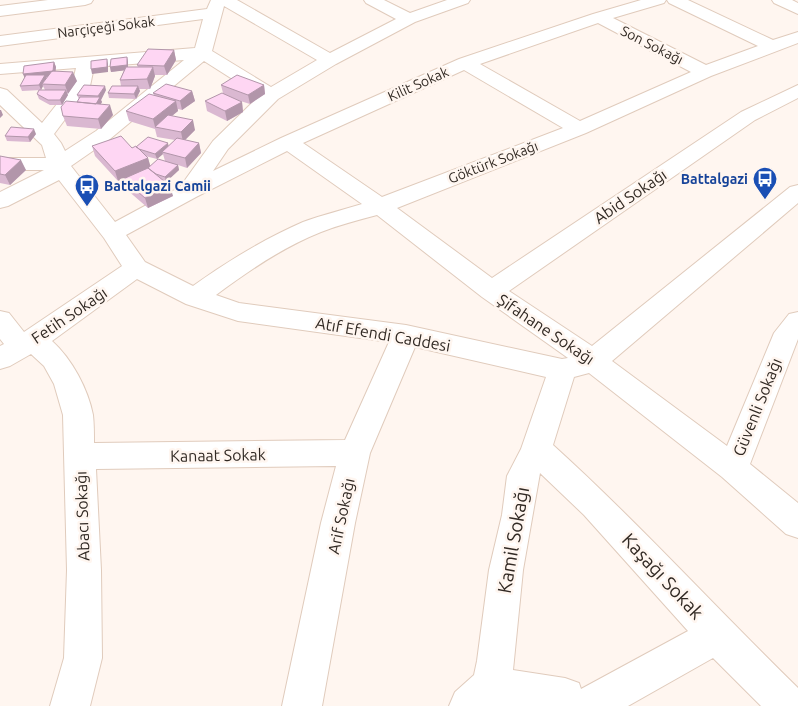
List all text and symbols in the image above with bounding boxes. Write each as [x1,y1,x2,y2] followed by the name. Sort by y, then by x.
[56,13,156,41] street label: Narçiçeği Sokak
[618,22,686,68] street label: Son Sokağı
[385,64,451,104] street label: Kilit Sokak
[446,138,540,186] street label: Göktürk Sokağı
[590,165,670,227] street label: Abid Sokağı
[752,166,778,200] bus stop icon: Battalgazi
[681,171,748,187] place label: Battalgazi
[74,173,100,207] bus stop icon: Battalgazi Camii
[104,178,211,194] place label: Battalgazi Camii
[28,283,110,347] street label: Fetih Sokağı
[494,290,598,368] street label: Şifahane Sokağı
[314,313,452,355] street label: Atıf Efendi Caddesi
[729,355,785,459] street label: Güvenli Sokağı
[170,445,266,465] street label: Kanaat Sokak
[71,471,93,561] street label: Abacı Sokağı
[324,476,358,556] street label: Arif Sokağı
[493,485,533,595] street label: Kamil Sokağı
[618,529,709,624] street label: Kaşağı Sokak

